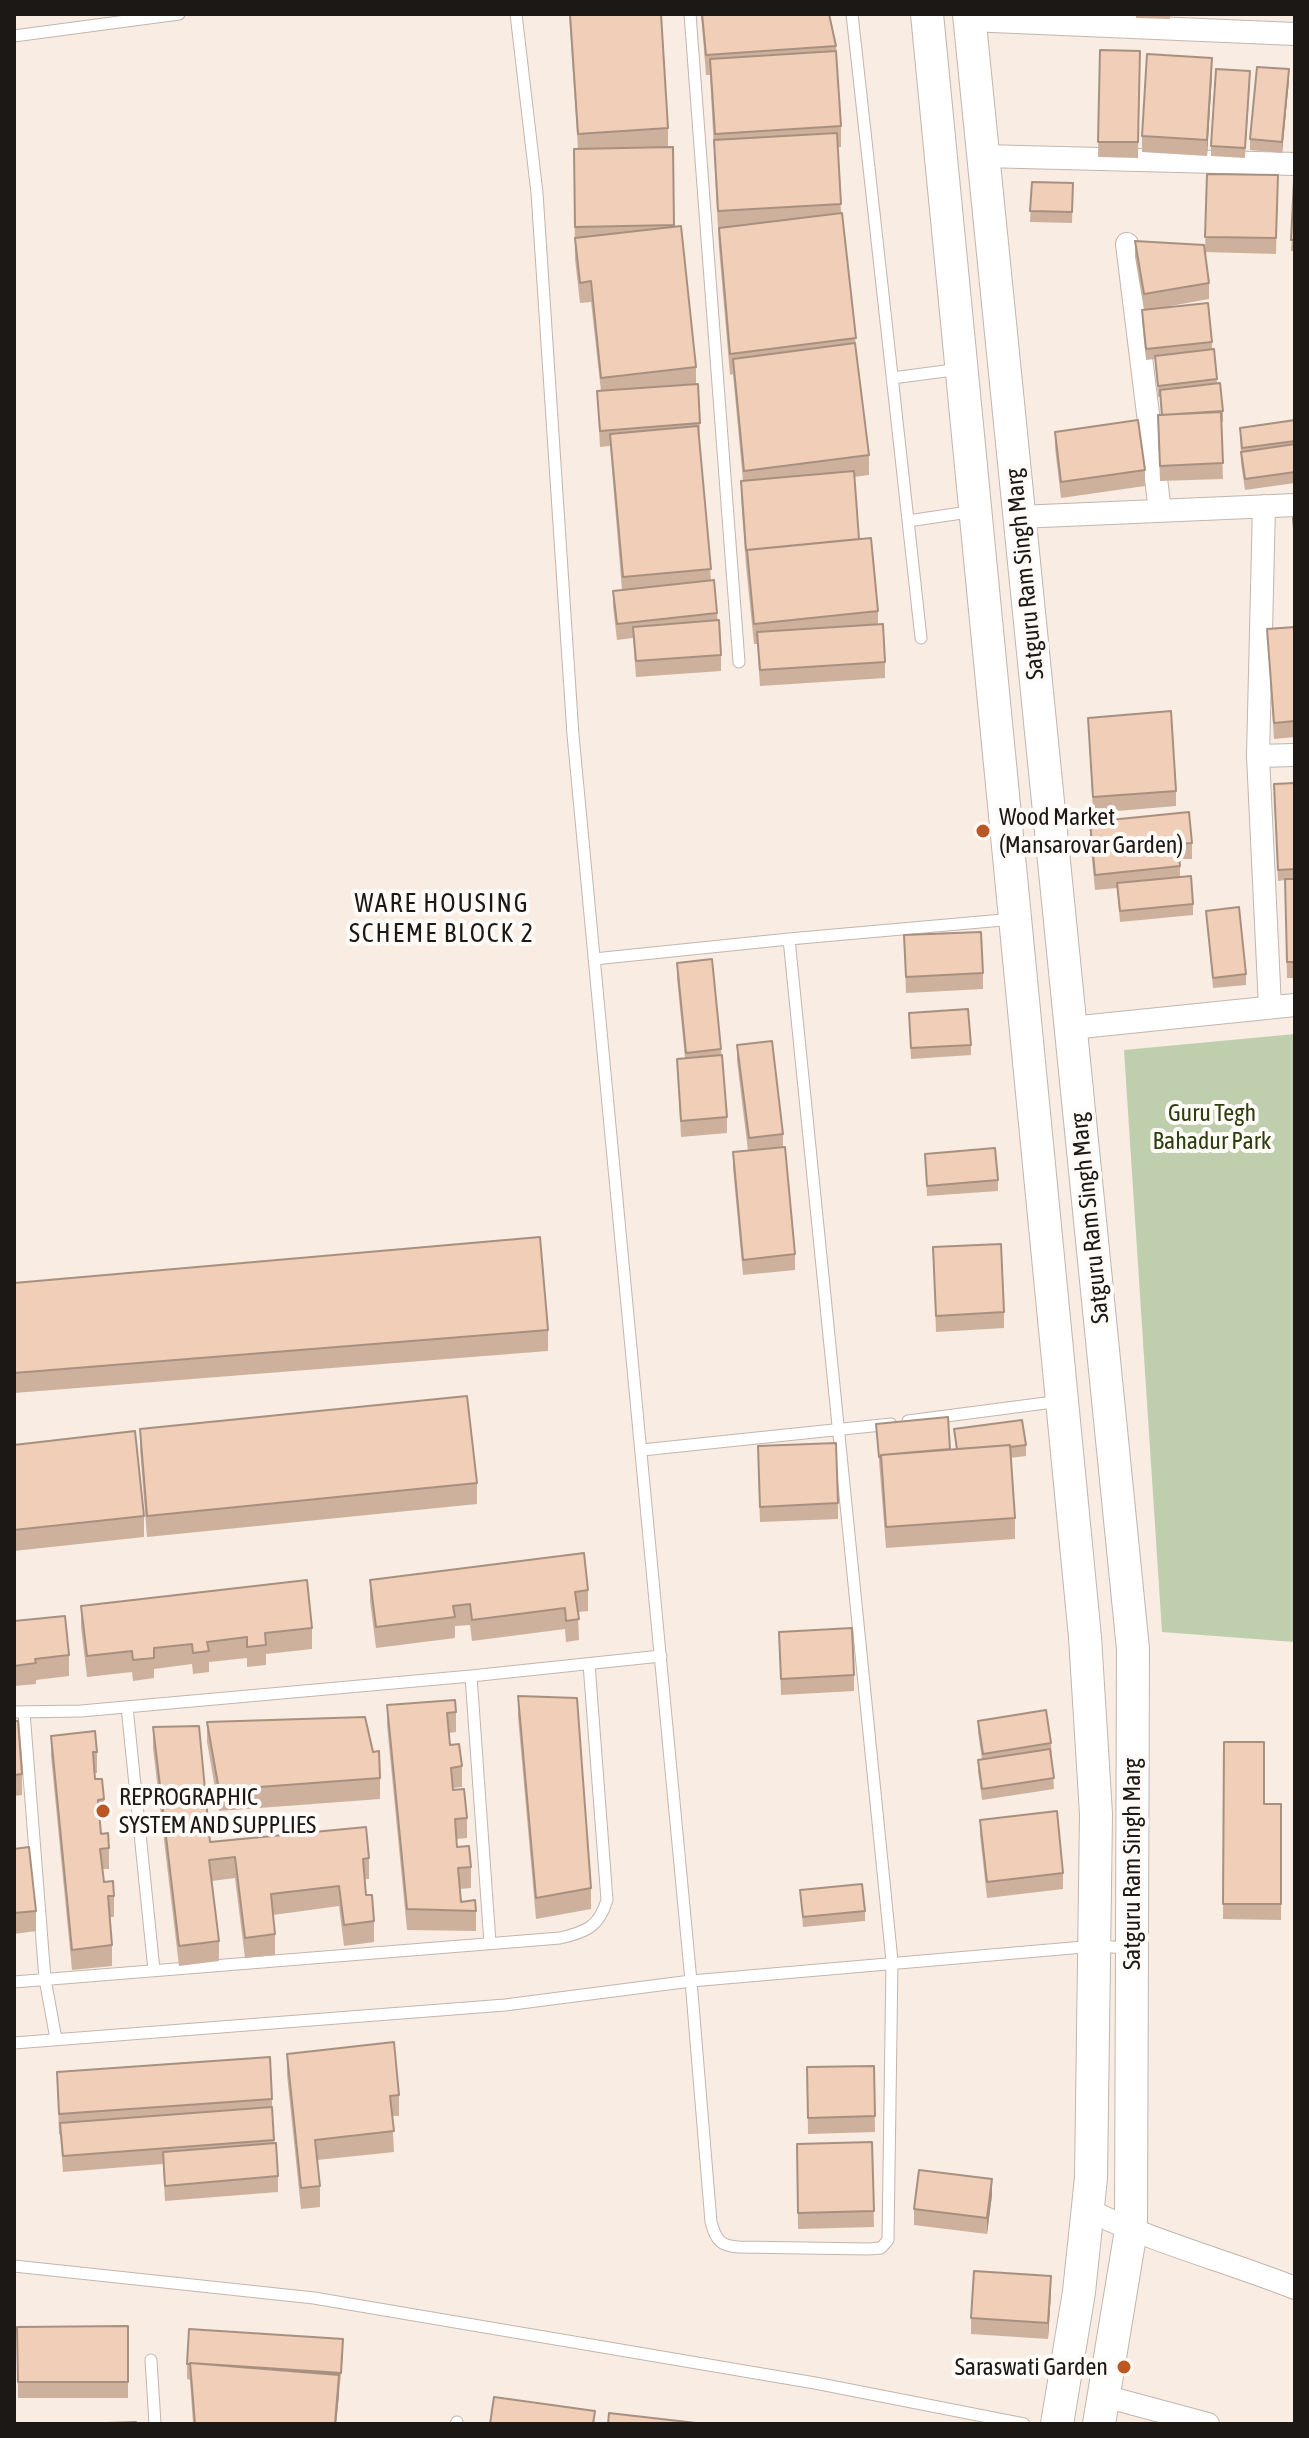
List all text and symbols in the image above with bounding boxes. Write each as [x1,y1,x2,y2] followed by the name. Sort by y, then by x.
[1000,467,1050,681] street label: Satguru Ram Singh Marg
[999,803,1183,859] place label: Wood Market (Mansarovar Garden)
[974,822,992,840] marker: Wood Market (Mansarovar Garden)
[349,888,535,950] district label: WARE HOUSING SCHEME BLOCK 2
[1153,1099,1271,1155] park label: Guru Tegh Bahadur Park
[1065,1111,1115,1325] street label: Satguru Ram Singh Marg
[1118,1758,1146,1970] street label: Satguru Ram Singh Marg
[119,1783,316,1839] place label: REPROGRAPHIC SYSTEM AND SUPPLIES
[94,1802,112,1820] marker: REPROGRAPHIC SYSTEM AND SUPPLIES
[955,2353,1108,2381] place label: Saraswati Garden
[1115,2358,1133,2376] marker: Saraswati Garden

